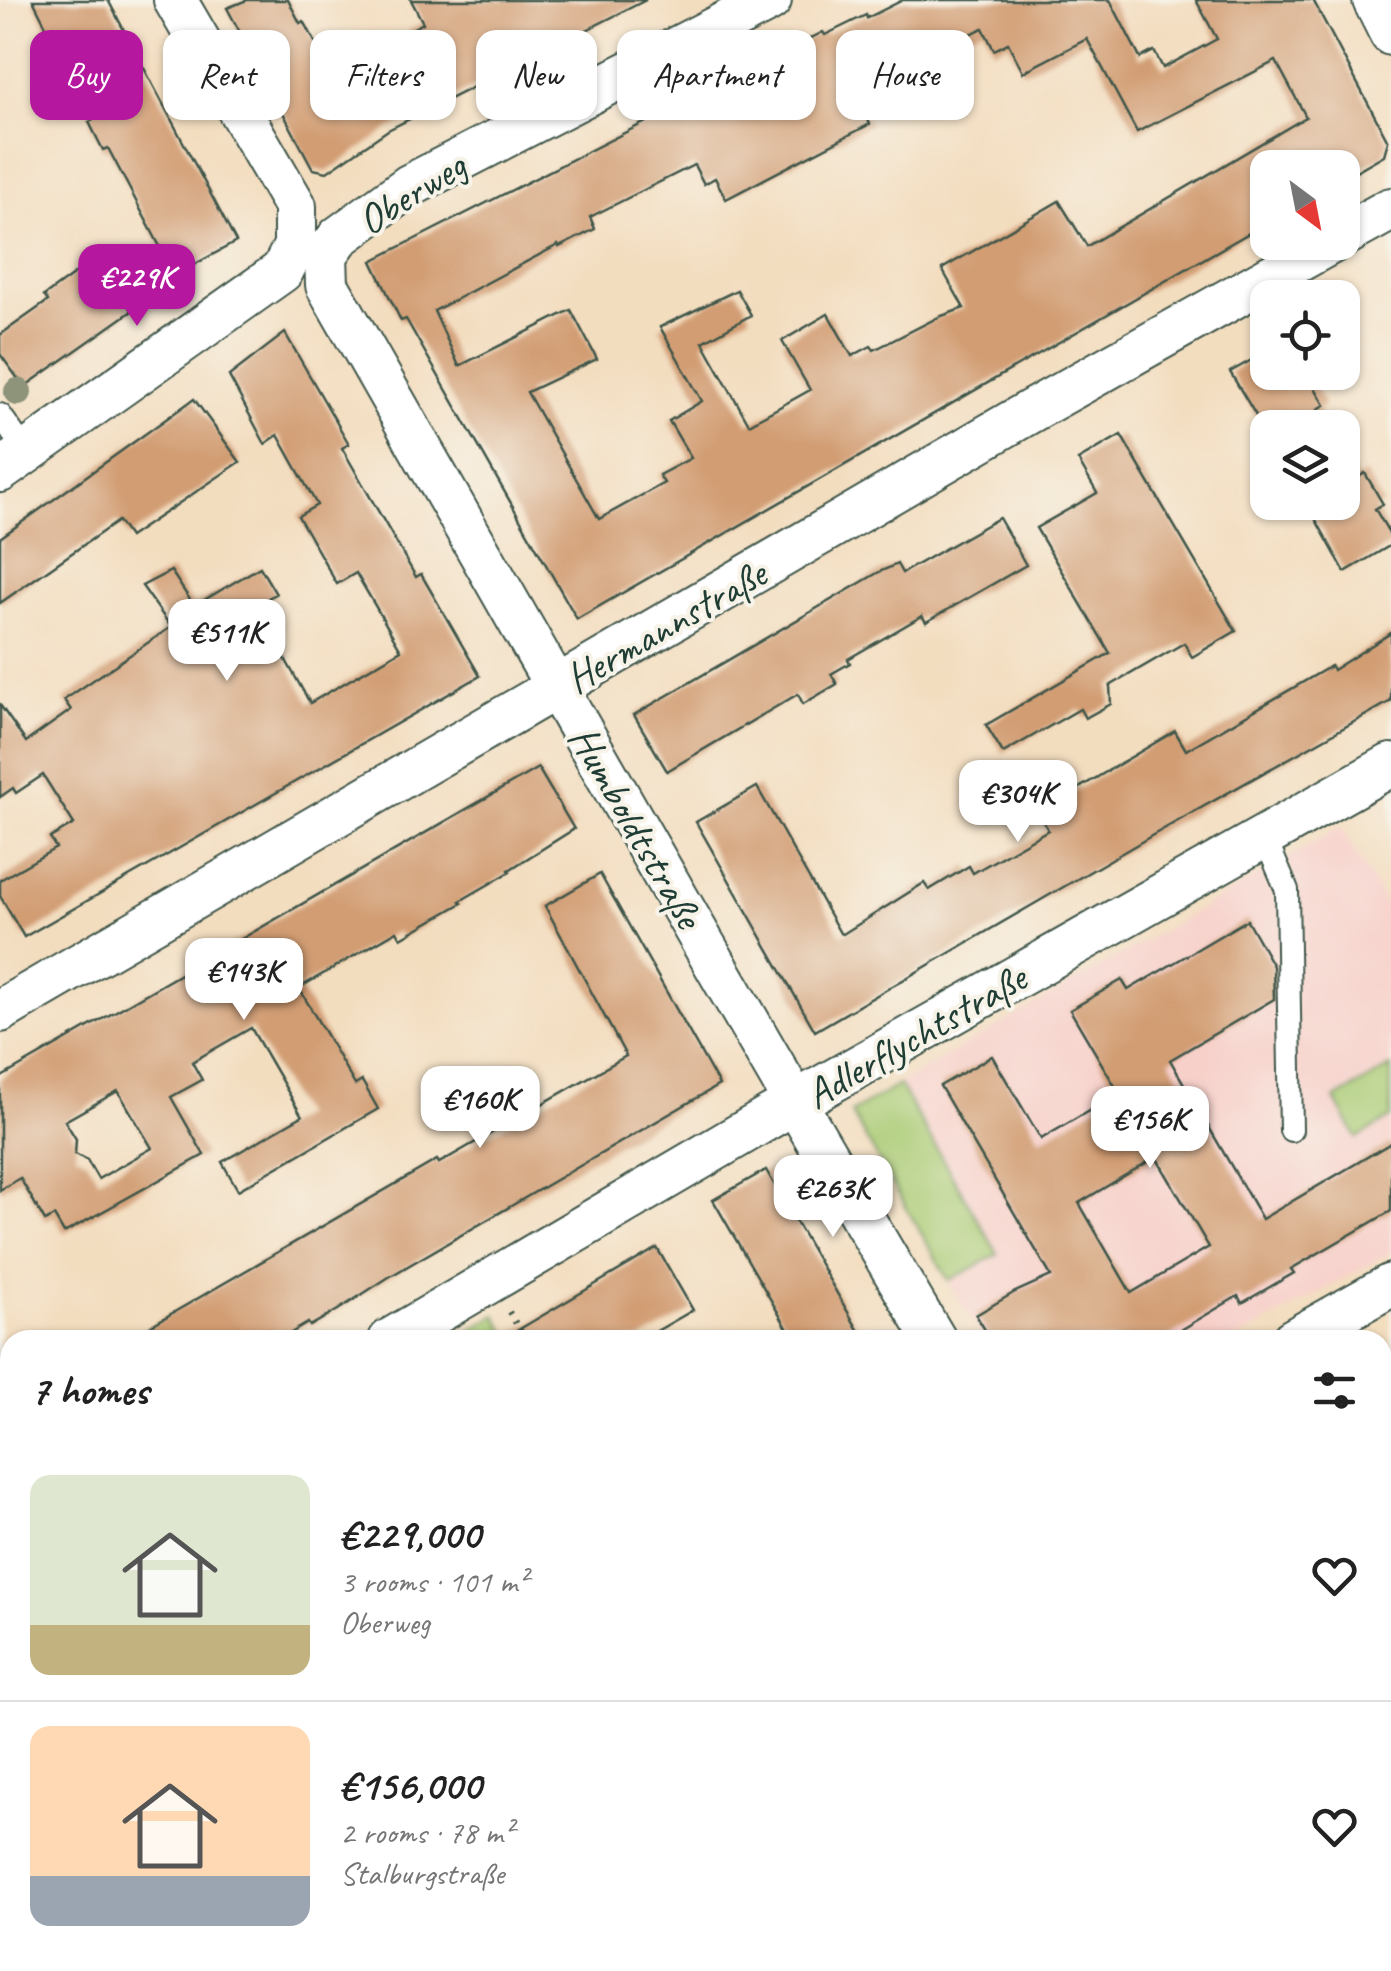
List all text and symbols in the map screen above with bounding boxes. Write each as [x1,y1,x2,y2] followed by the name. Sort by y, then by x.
[30,30,143,120] chip: Buy
[163,30,290,120] chip: Rent
[310,30,456,120] chip: Filters
[476,30,597,120] chip: New
[617,30,816,120] chip: Apartment
[836,30,974,120] chip: House
[348,138,478,247] street label: Oberweg
[1250,150,1360,260] north arrow
[1250,150,1360,520] map controls
[67,244,207,329] pin: €229K
[100,256,174,297] text: €229K
[1250,280,1360,390] button: locate
[1250,410,1360,520] button: layers
[556,546,779,705] street label: Hermannstraße
[157,599,297,684] pin: €511K
[190,611,264,652] text: €511K
[556,716,717,940] street label: Humboldtstraße
[948,760,1088,845] pin: €304K
[981,772,1055,813] text: €304K
[174,938,314,1023] pin: €143K
[207,950,281,991] text: €143K
[796,950,1039,1121] street label: Adlerflychtstraße
[410,1066,550,1151] pin: €160K
[443,1078,517,1119] text: €160K
[1080,1086,1220,1171] pin: €156K
[1113,1098,1187,1139] text: €156K
[763,1155,903,1240] pin: €263K
[796,1167,870,1208] text: €263K
[1307,1363,1362,1418] icon: filters
[30,1364,148,1417] text: 7 homes
[340,1508,480,1561] text: €229,000
[110,1515,230,1635] icon: home
[1307,1548,1362,1603] icon: heart
[340,1561,527,1602] text: 3 rooms · 101 m²
[340,1602,430,1643] text: Oberweg
[340,1759,481,1812] text: €156,000
[110,1766,230,1886] icon: home
[1307,1799,1362,1854] icon: heart
[340,1812,513,1853] text: 2 rooms · 78 m²
[340,1853,504,1894] text: Stalburgstraße

